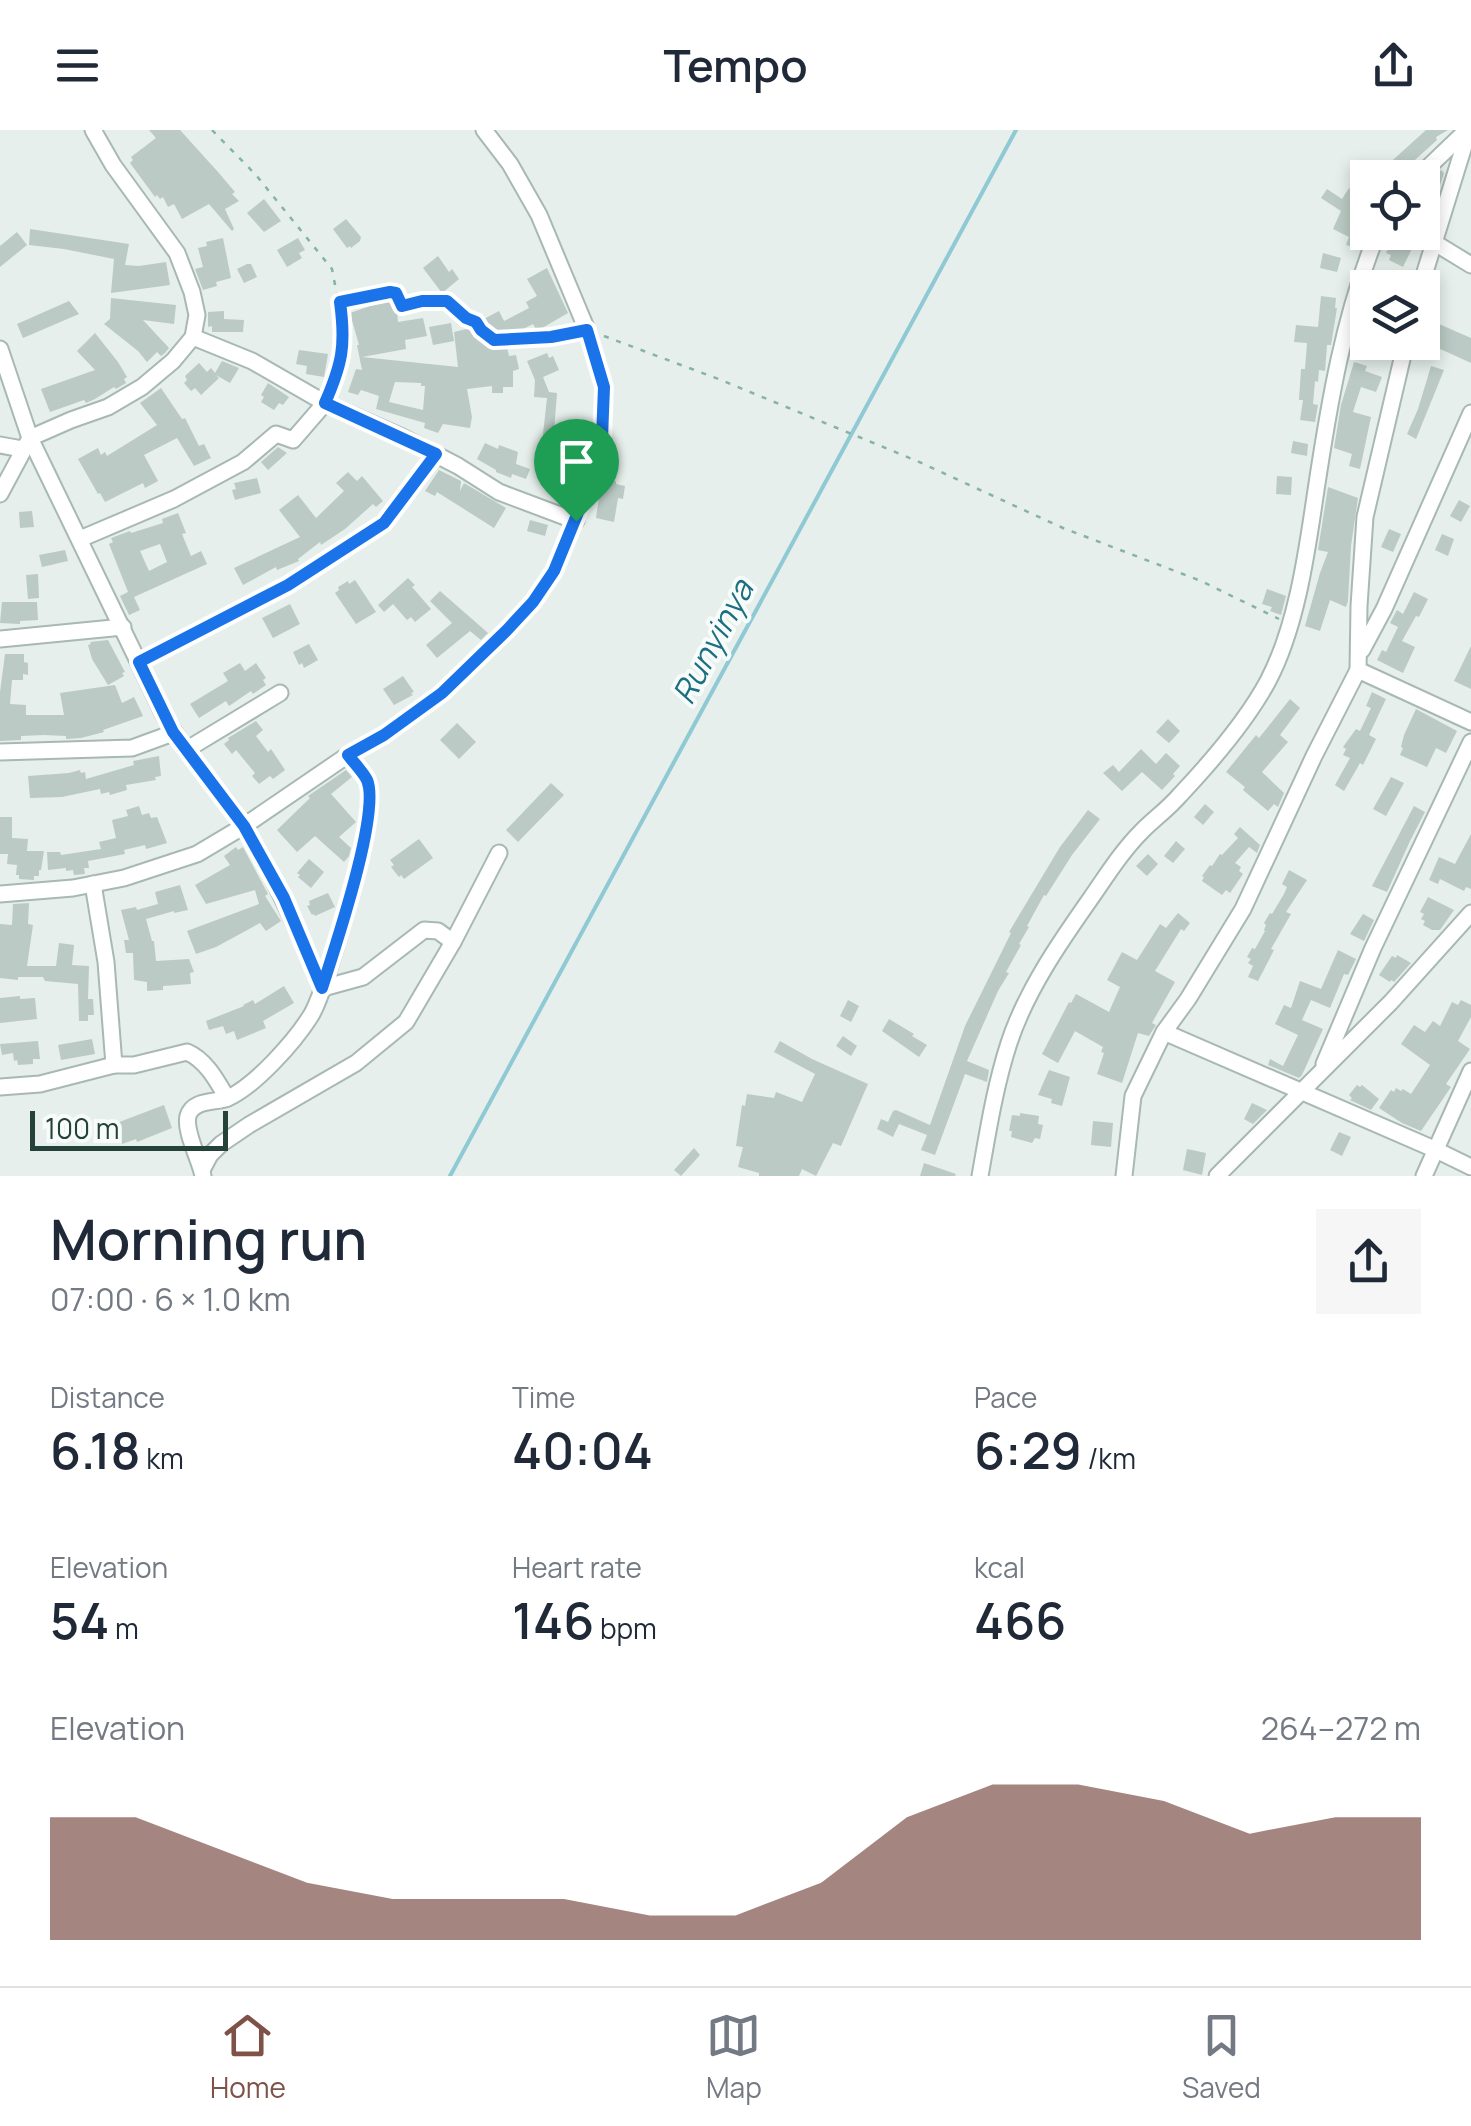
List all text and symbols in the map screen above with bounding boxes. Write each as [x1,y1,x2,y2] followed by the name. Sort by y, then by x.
[663,34,808,96] text: Tempo
[50,38,105,93] icon: menu
[1366,38,1421,93] icon: share
[1350,160,1440,360] map controls
[1350,160,1440,250] button: locate
[1350,270,1440,360] button: layers
[534,419,619,522] pin
[549,434,604,489] icon: arrive
[661,570,764,711] water label: Runyinya
[30,1106,228,1150] scale bar
[45,1109,119,1147] text: 100 m
[50,1201,367,1277] text: Morning run
[1316,1209,1421,1314] button: share
[50,1277,291,1321] text: 07:00 · 6 × 1.0 km
[50,1378,165,1416] text: Distance
[512,1378,575,1416] text: Time
[974,1378,1037,1416] text: Pace
[50,1416,141,1484] text: 6.18
[512,1416,653,1484] text: 40:04
[974,1416,1082,1484] text: 6:29
[141,1439,184,1477] text: km
[1082,1439,1136,1477] text: /km
[50,1548,168,1586] text: Elevation
[512,1548,642,1586] text: Heart rate
[974,1548,1025,1586] text: kcal
[50,1586,109,1654] text: 54
[512,1586,594,1654] text: 146
[974,1586,1066,1654] text: 466
[109,1609,139,1647] text: m
[594,1609,657,1647] text: bpm
[50,1706,185,1750] text: Elevation
[1261,1706,1421,1750] text: 264–272 m
[210,2008,286,2106] tab: Home
[706,2008,762,2106] tab: Map
[1182,2008,1261,2106] tab: Saved

